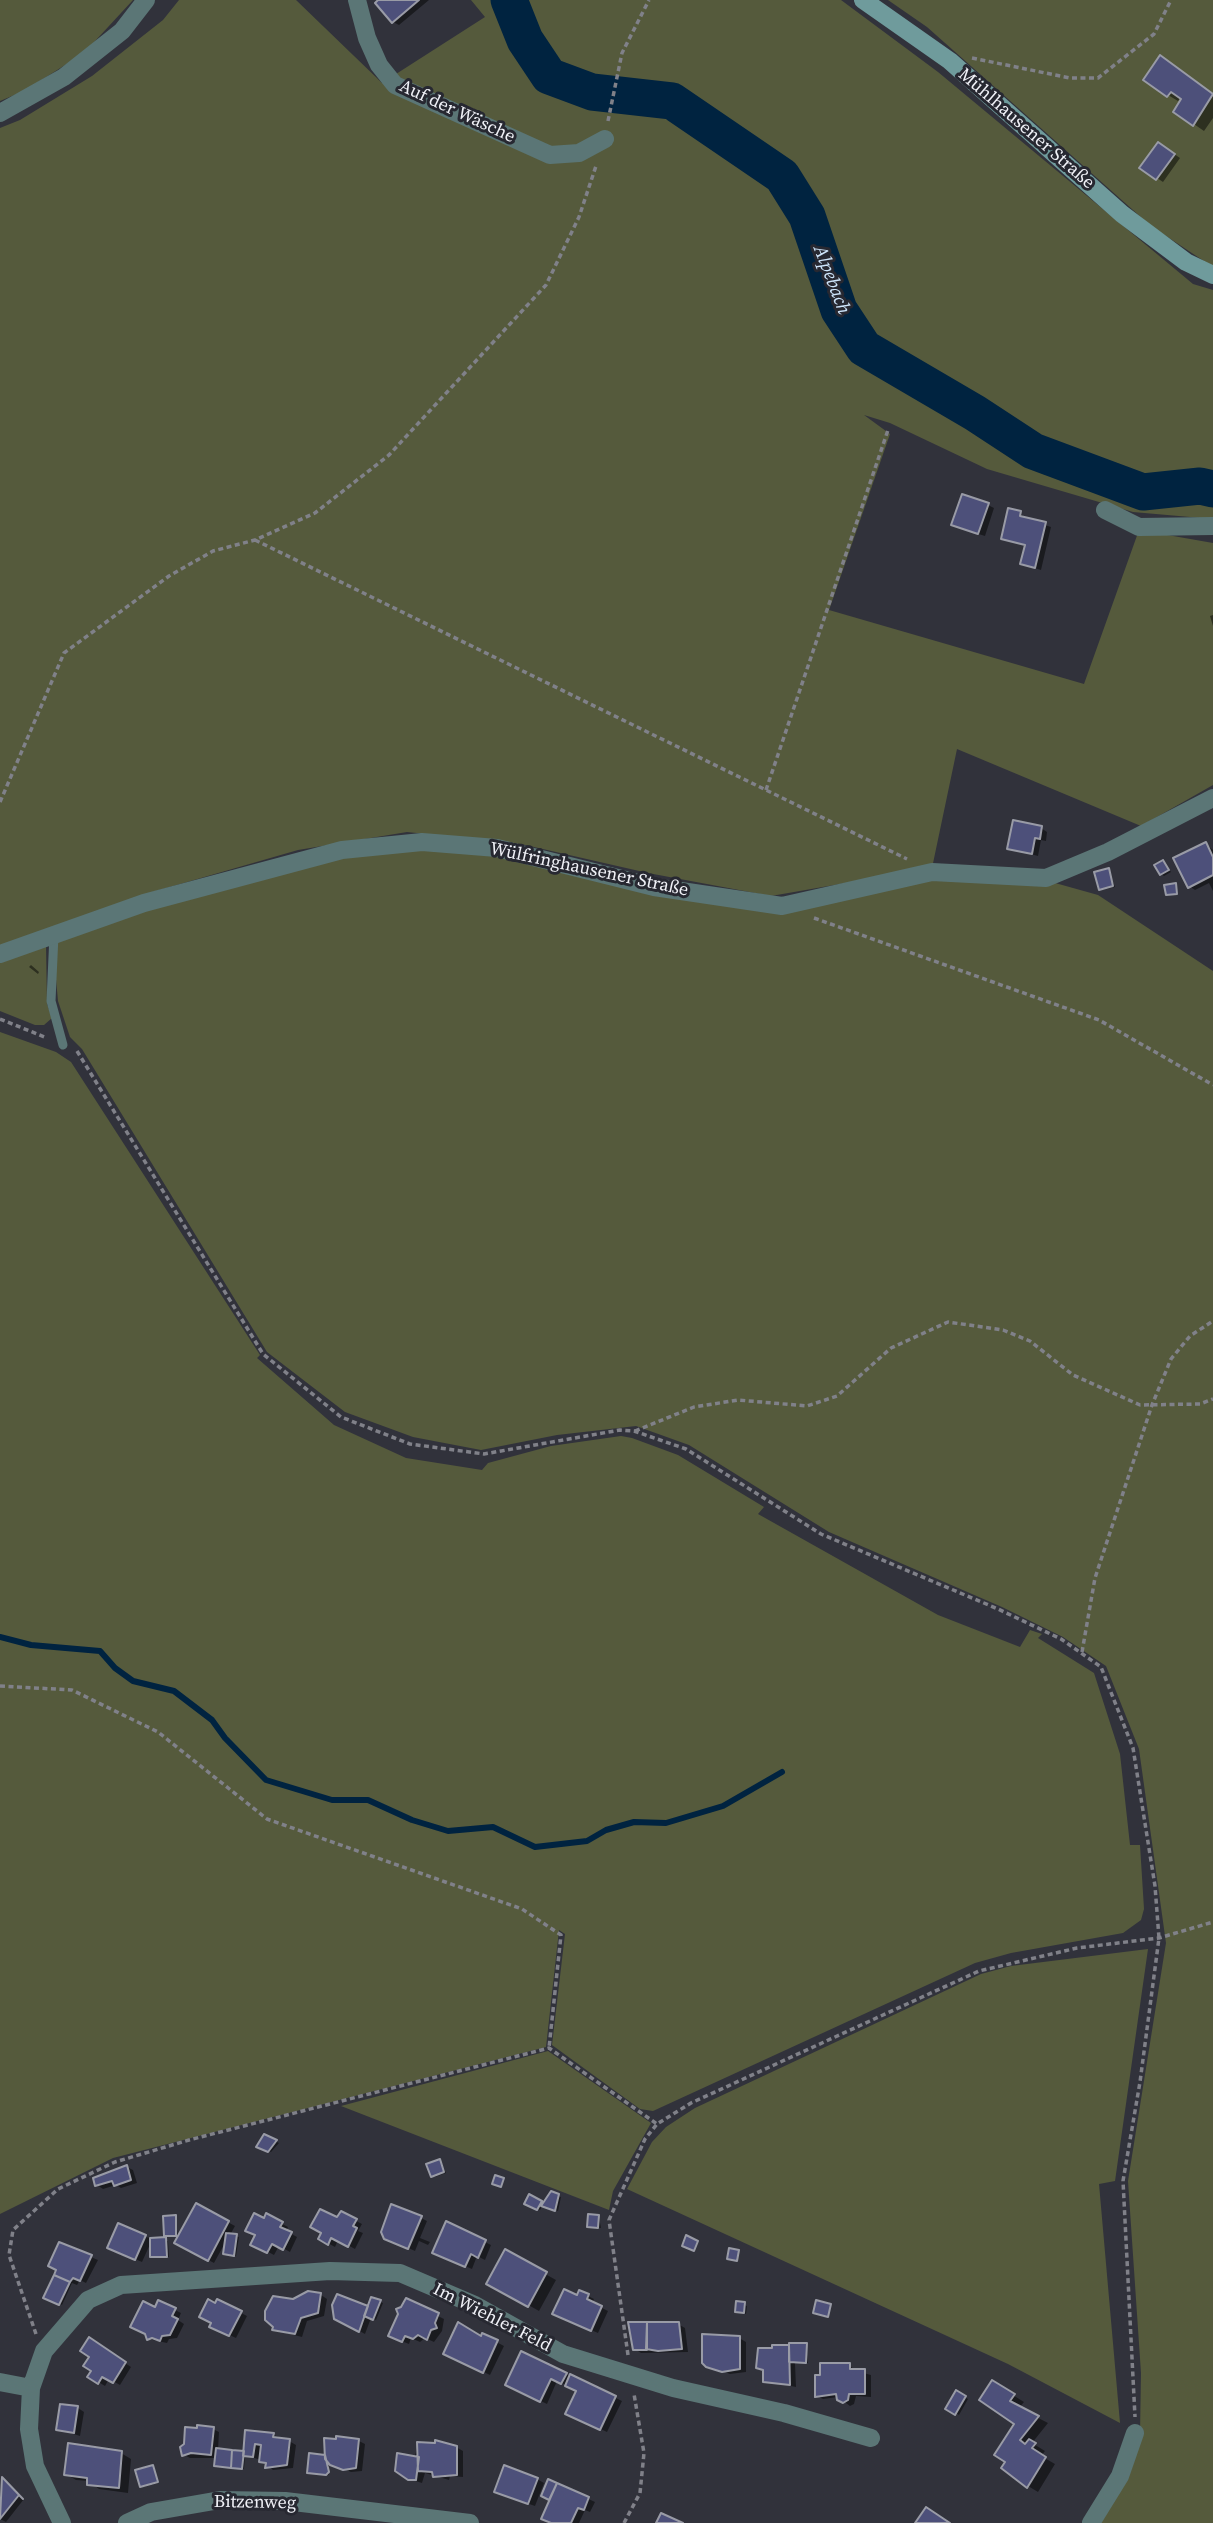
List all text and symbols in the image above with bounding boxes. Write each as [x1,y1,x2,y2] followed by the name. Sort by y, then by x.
[954,64,1098,194] street label: Mühlhausener Straße
[396,76,518,148] street label: Auf der Wäsche
[807,242,855,318] water label: Alpebach
[488,838,690,902] street label: Wülfringhausener Straße
[429,2279,555,2357] street label: Im Wiehler Feld
[214,2491,296,2515] street label: Bitzenweg

